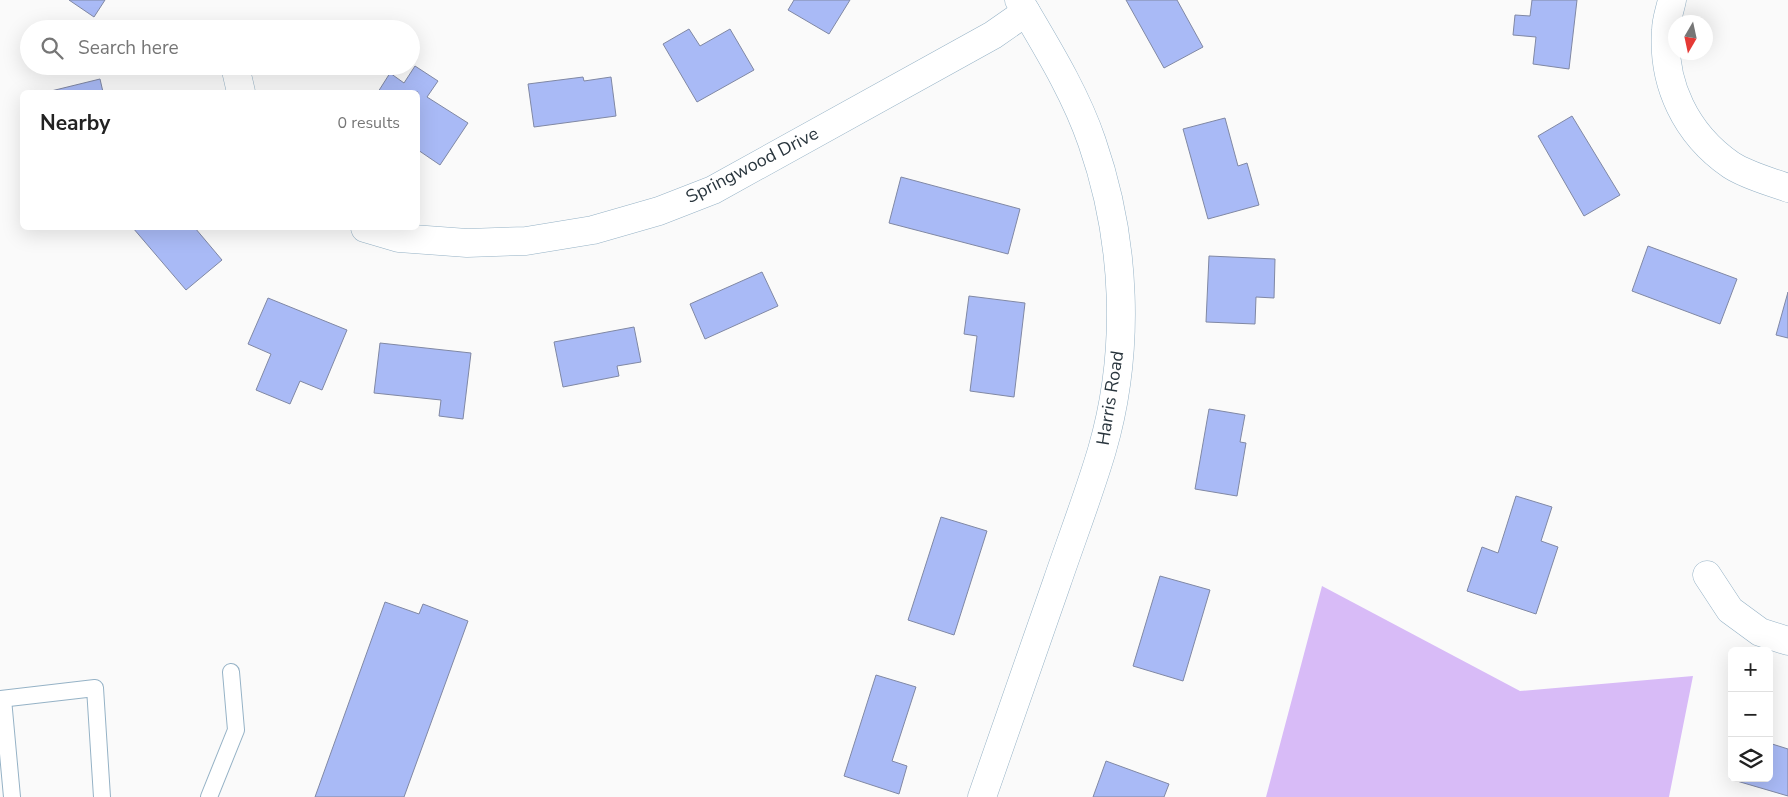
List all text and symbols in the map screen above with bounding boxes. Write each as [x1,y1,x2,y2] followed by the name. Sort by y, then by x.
[1668,15,1713,60] north arrow
[20,20,420,75] search box
[38,34,66,62] icon: search
[78,35,179,61] text: Search here
[40,109,110,137] text: Nearby
[338,112,400,134] text: 0 results
[682,121,822,209] street label: Springwood Drive
[1091,349,1129,447] street label: Harris Road
[1728,647,1773,782] map controls
[1728,647,1773,692] button: +
[1728,692,1773,737] button: −
[1728,737,1773,782] button: layers

